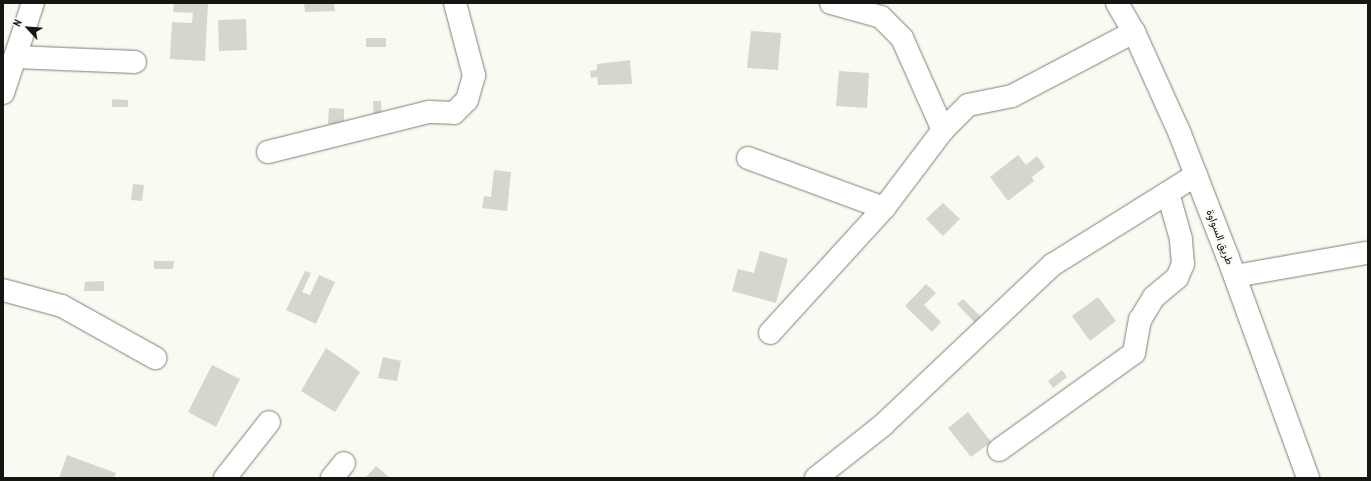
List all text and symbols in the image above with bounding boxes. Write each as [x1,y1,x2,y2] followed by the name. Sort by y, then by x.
[8,8,48,48] north arrow
[10,17,25,28] text: N
[1203,208,1237,266] street label: طريق السواوة

